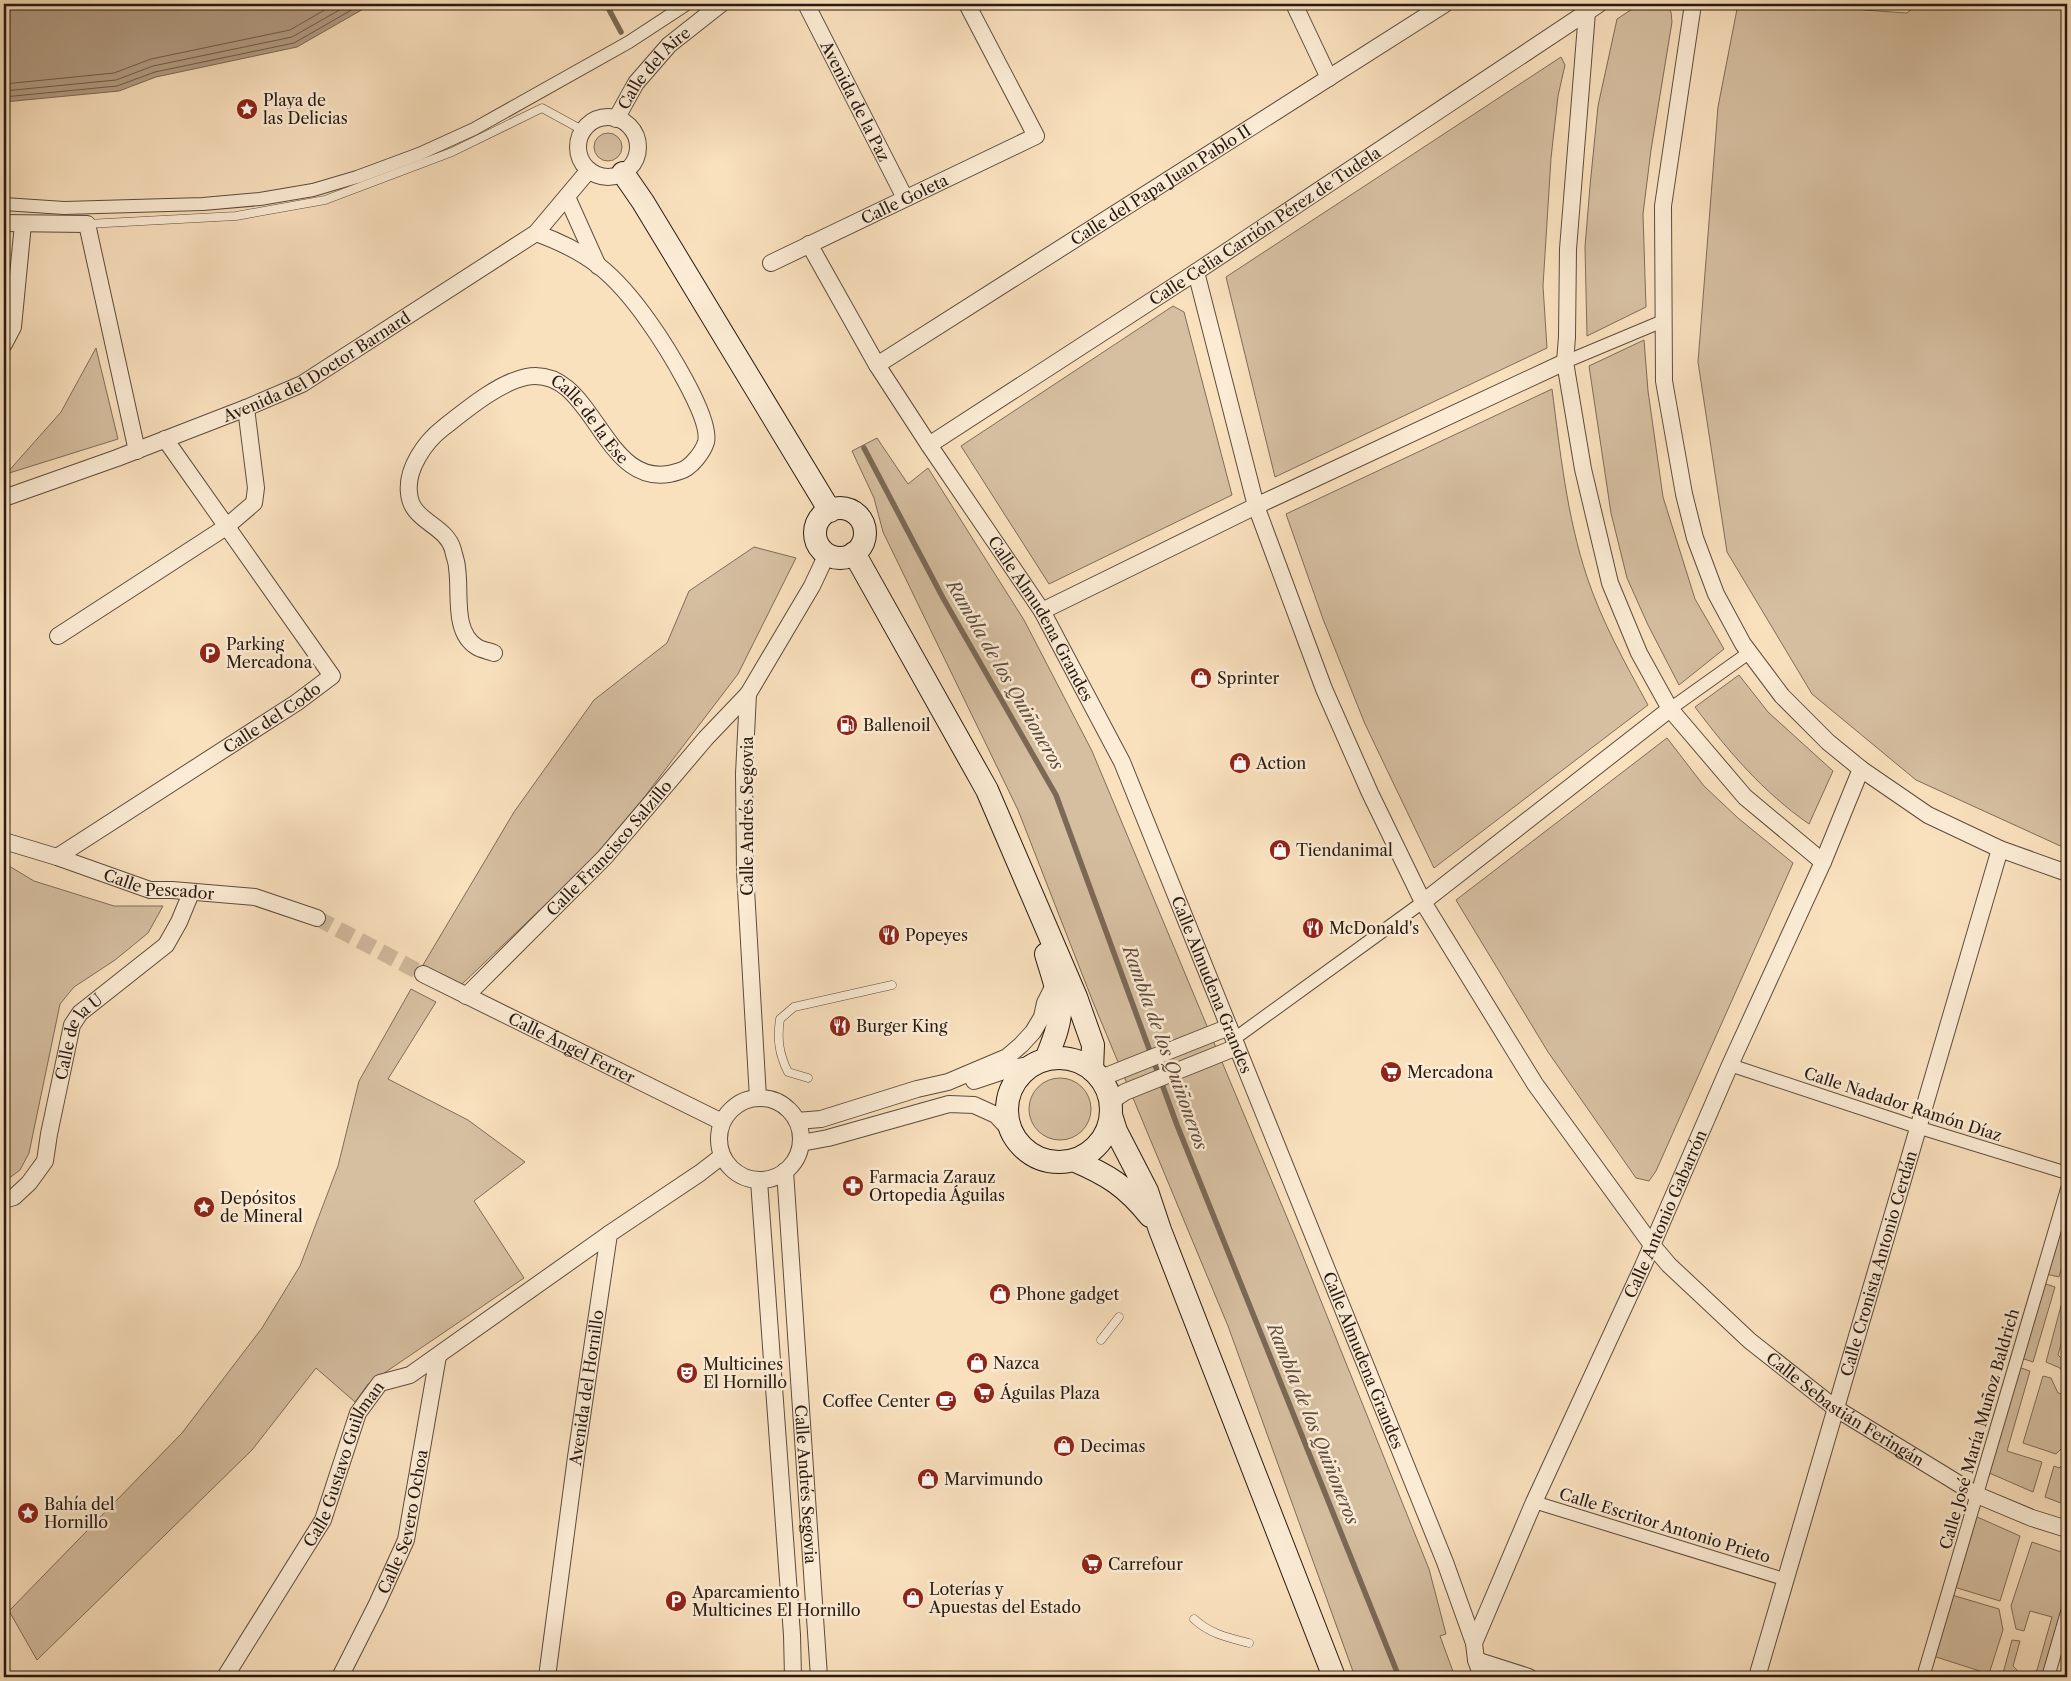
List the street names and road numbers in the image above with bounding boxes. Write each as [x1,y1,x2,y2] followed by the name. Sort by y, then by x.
[613,22,694,113] street label: Calle del Aire
[816,37,895,165] street label: Avenida de la Paz
[1067,120,1255,250] street label: Calle del Papa Juan Pablo II
[1145,142,1385,310] street label: Calle Celia Carrión Pérez de Tudela
[858,169,952,228] street label: Calle Goleta
[219,307,414,426] street label: Avenida del Doctor Barnard
[548,370,633,468] street label: Calle de la Ese
[984,532,1098,705] street label: Calle Almudena Grandes
[219,678,325,757] street label: Calle del Codo
[737,736,757,896] street label: Calle Andrés Segovia
[542,776,676,920] street label: Calle Francisco Salzillo
[101,864,215,904] street label: Calle Pescador
[1167,893,1257,1076] street label: Calle Almudena Grandes
[51,989,106,1082] street label: Calle de la U
[505,1008,639,1088] street label: Calle Ángel Ferrer
[1802,1063,2004,1145] street label: Calle Nadador Ramón Díaz
[1620,1127,1711,1301] street label: Calle Antonio Gabarrón
[1836,1148,1921,1379] street label: Calle Cronista Antonio Cerdán
[1319,1269,1408,1452] street label: Calle Almudena Grandes
[1935,1306,2023,1552] street label: Calle José María Muñoz Baldrich
[565,1308,608,1468] street label: Avenida del Hornillo
[1762,1348,1928,1470] street label: Calle Sebastián Feringán
[299,1377,388,1551] street label: Calle Gustavo Guillman
[791,1404,821,1565] street label: Calle Andrés Segovia
[373,1447,432,1597] street label: Calle Severo Ochoa
[1557,1483,1773,1567] street label: Calle Escritor Antonio Prieto

